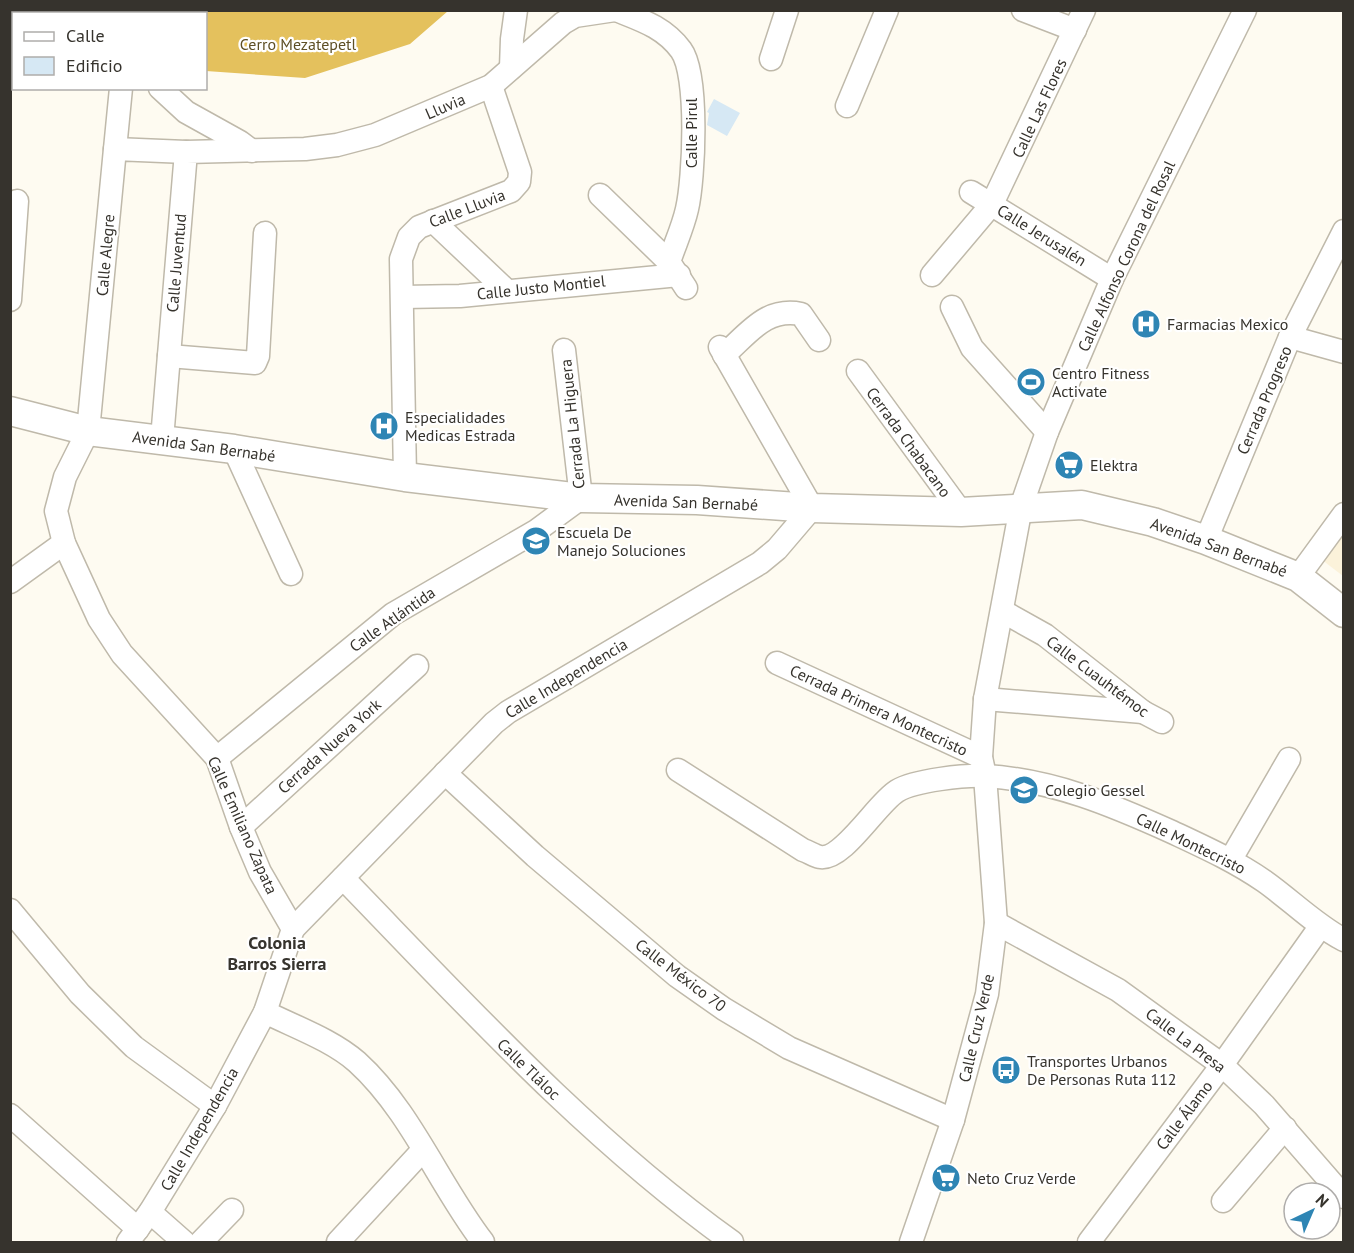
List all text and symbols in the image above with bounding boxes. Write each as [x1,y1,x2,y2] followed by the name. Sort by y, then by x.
[12,12,207,90] legend
[66,24,105,47] text: Calle
[240,34,357,54] park label: Cerro Mezatepetl
[66,54,122,77] text: Edificio
[1007,55,1071,161] street label: Calle Las Flores
[422,89,468,123] street label: Lluvia
[681,97,701,168] street label: Calle Pirul
[1073,157,1179,355] street label: Calle Alfonso Corona del Rosal
[426,184,508,232] street label: Calle Lluvia
[994,200,1090,270] street label: Calle Jerusalén
[91,213,119,297] street label: Calle Alegre
[162,213,190,313] street label: Calle Juventud
[476,270,607,304] street label: Calle Justo Montiel
[1130,308,1162,340] hospital icon: Farmacias Mexico
[1167,314,1288,334] place label: Farmacias Mexico
[1232,343,1296,457] street label: Cerrada Progreso
[555,358,589,490] street label: Cerrada La Higuera
[1052,363,1150,401] place label: Centro Fitness Activate
[1015,366,1047,398] sports icon: Centro Fitness Activate
[862,383,956,501] street label: Cerrada Chabacano
[405,407,516,445] place label: Especialidades Medicas Estrada
[368,410,400,442] hospital icon: Especialidades Medicas Estrada
[131,426,277,466] street label: Avenida San Bernabé
[1053,449,1085,481] supermarket icon: Elektra
[1090,455,1138,475] place label: Elektra
[614,489,758,515] street label: Avenida San Bernabé
[1148,513,1290,581] street label: Avenida San Bernabé
[557,522,686,560] place label: Escuela De Manejo Soluciones
[520,525,552,557] school or university icon: Escuela De Manejo Soluciones
[345,582,439,656] street label: Calle Atlántida
[1043,631,1153,721] street label: Calle Cuauhtémoc
[501,634,631,722] street label: Calle Independencia
[787,660,971,760] street label: Cerrada Primera Montecristo
[273,694,385,798] street label: Cerrada Nueva York
[204,753,282,897] street label: Calle Emiliano Zapata
[1008,774,1040,806] school or university icon: Colegio Gessel
[1045,780,1145,800] place label: Colegio Gessel
[1133,808,1249,878] street label: Calle Montecristo
[227,931,327,975] district label: Colonia Barros Sierra
[632,934,731,1016] street label: Calle México 70
[954,972,998,1084] street label: Calle Cruz Verde
[1142,1003,1230,1077] street label: Calle La Presa
[493,1034,565,1104] street label: Calle Tláloc
[1027,1051,1177,1089] place label: Transportes Urbanos De Personas Ruta 112
[990,1054,1022,1086] bus stop icon: Transportes Urbanos De Personas Ruta 112
[156,1064,242,1194] street label: Calle Independencia
[1151,1076,1217,1154] street label: Calle Álamo
[930,1162,962,1194] supermarket icon: Neto Cruz Verde
[967,1168,1076,1188] place label: Neto Cruz Verde
[1282,1181,1342,1241] north arrow
[1312,1189,1333,1211] text: N

